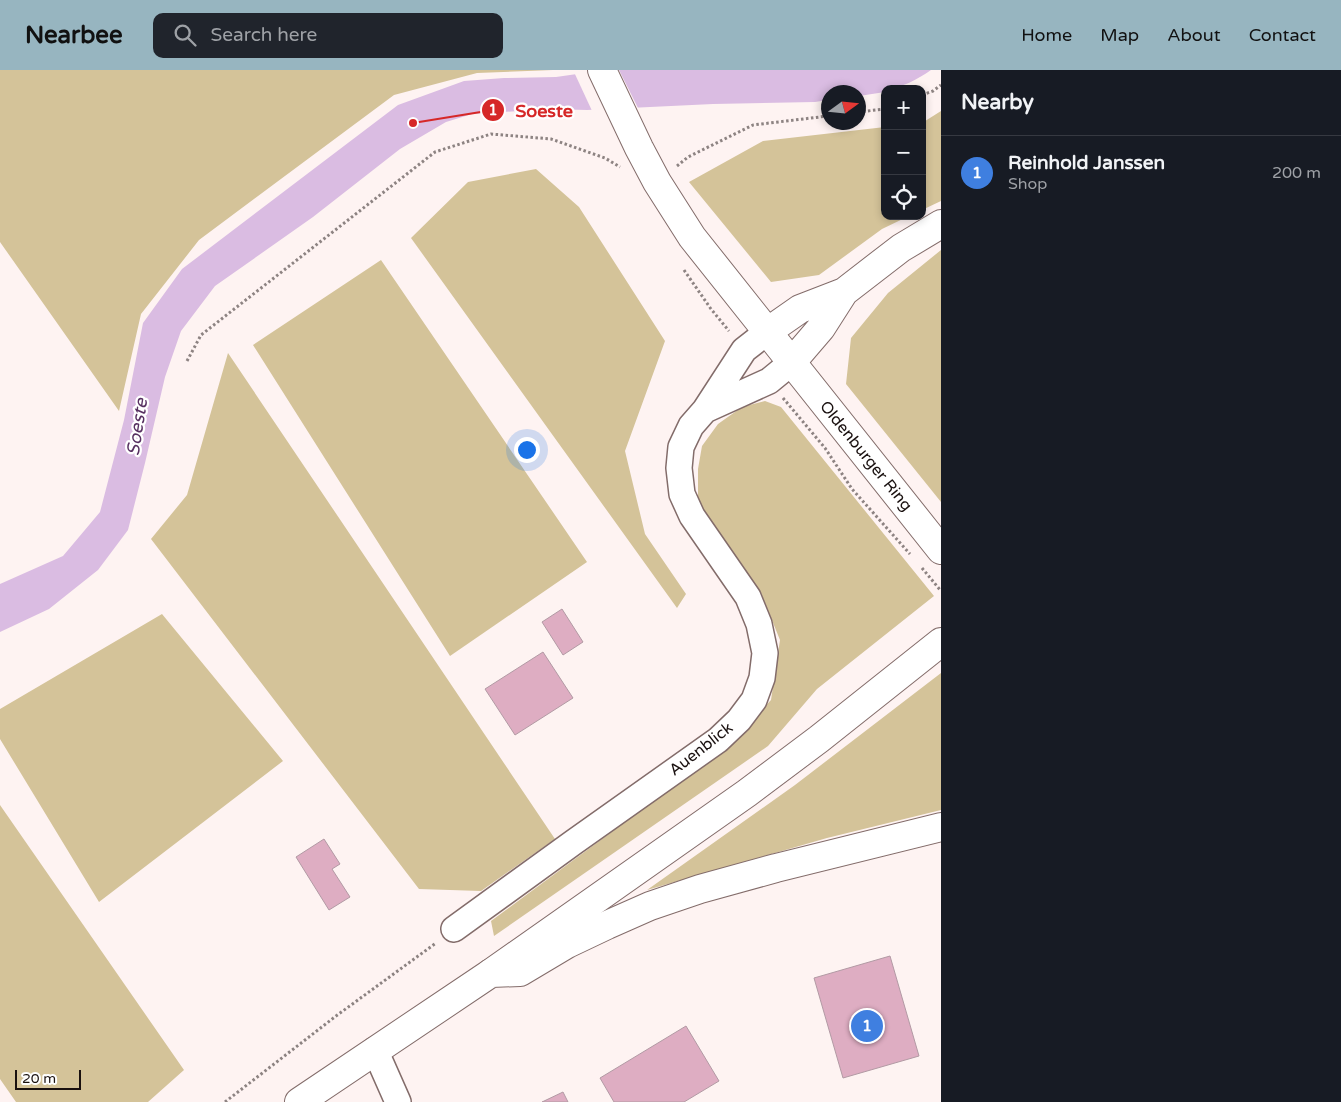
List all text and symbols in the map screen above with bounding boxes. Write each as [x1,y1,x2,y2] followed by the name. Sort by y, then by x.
[153,13,503,58] search box
[25,21,123,50] text: Nearbee
[171,21,199,49] icon: search
[211,24,317,46] text: Search here
[1021,24,1072,46] text: Home
[1100,24,1139,46] text: Map
[1167,24,1221,46] text: About
[1249,24,1316,46] text: Contact
[821,85,866,130] north arrow
[881,85,926,220] map controls
[881,85,926,130] button: +
[961,90,1034,115] text: Nearby
[480,94,583,127] callout: Soeste
[515,100,573,122] text: Soeste
[488,101,498,119] text: 1
[881,130,926,175] button: −
[1008,152,1165,174] text: Reinhold Janssen
[972,163,982,183] text: 1
[1272,163,1321,183] text: 200 m
[1008,174,1047,194] text: Shop
[881,175,926,220] button: locate
[122,396,153,457] water label: Soeste
[815,397,917,515] street label: Oldenburger Ring
[514,437,540,463] your location
[665,718,737,780] street label: Auenblick
[851,1007,883,1045] pin: 1
[15,1067,81,1090] scale bar
[22,1070,56,1087] text: 20 m

